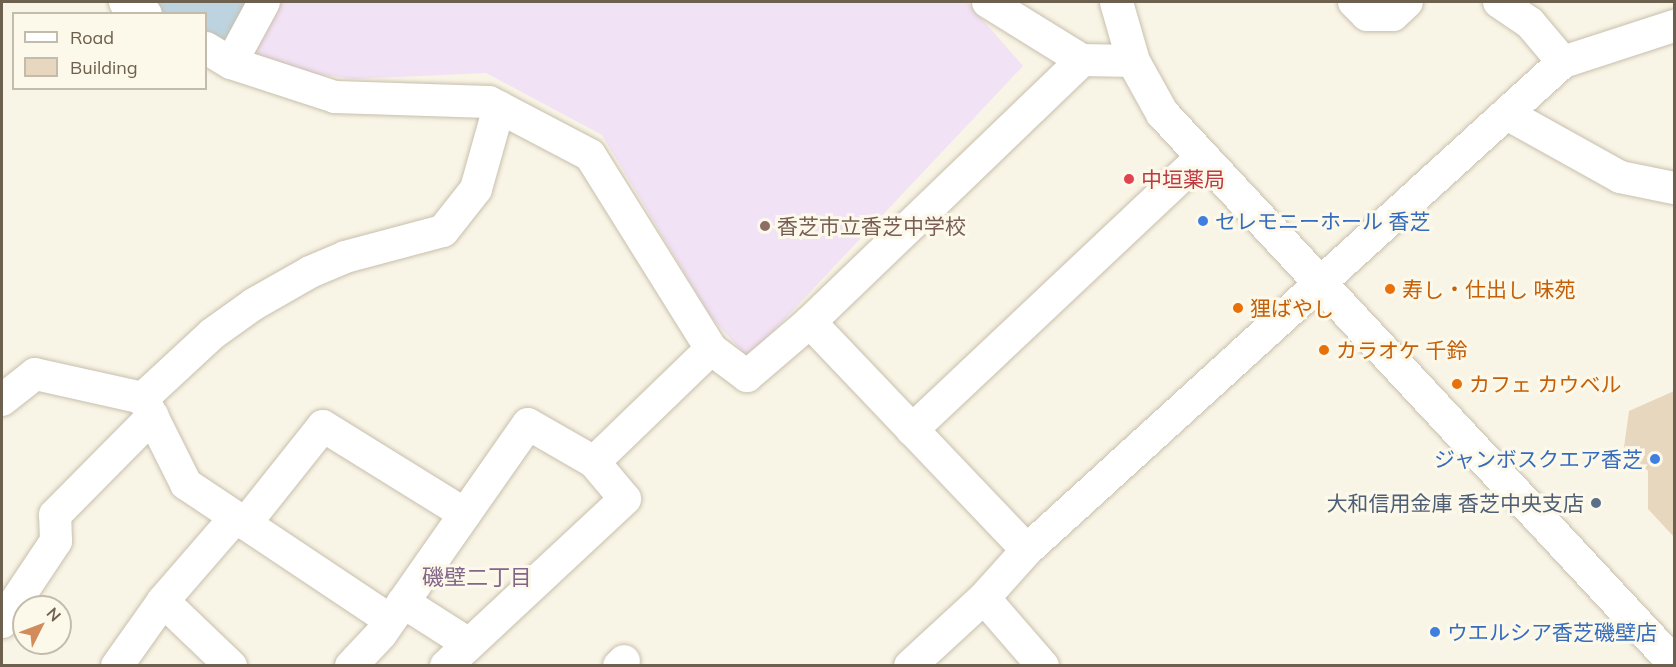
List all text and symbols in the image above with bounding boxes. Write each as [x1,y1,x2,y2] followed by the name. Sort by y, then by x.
[12,12,207,90] legend
[70,26,114,49] text: Road
[70,56,138,79] text: Building
[1141,166,1225,192] place label: 中垣薬局
[1122,172,1136,186] marker: 中垣薬局
[1215,208,1430,234] place label: セレモニーホール 香芝
[777,213,966,239] place label: 香芝市立香芝中学校
[1196,214,1210,228] marker: セレモニーホール 香芝
[758,219,772,233] marker: 香芝市立香芝中学校
[1402,276,1575,302] place label: 寿し・仕出し 味苑
[1383,282,1397,296] marker: 寿し・仕出し 味苑
[1250,295,1334,321] place label: 狸ばやし
[1231,301,1245,315] marker: 狸ばやし
[1336,337,1467,363] place label: カラオケ 千鈴
[1317,343,1331,357] marker: カラオケ 千鈴
[1469,371,1621,397] place label: カフェ カウベル
[1450,377,1464,391] marker: カフェ カウベル
[1433,446,1643,472] place label: ジャンボスクエア香芝
[1648,452,1662,466] marker: ジャンボスクエア香芝
[1327,490,1584,516] place label: 大和信用金庫 香芝中央支店
[1589,496,1603,510] marker: 大和信用金庫 香芝中央支店
[422,565,532,591] district label: 磯壁二丁目
[12,595,72,655] north arrow
[42,603,65,625] text: N
[1447,619,1657,645] place label: ウエルシア香芝磯壁店
[1428,625,1442,639] marker: ウエルシア香芝磯壁店

